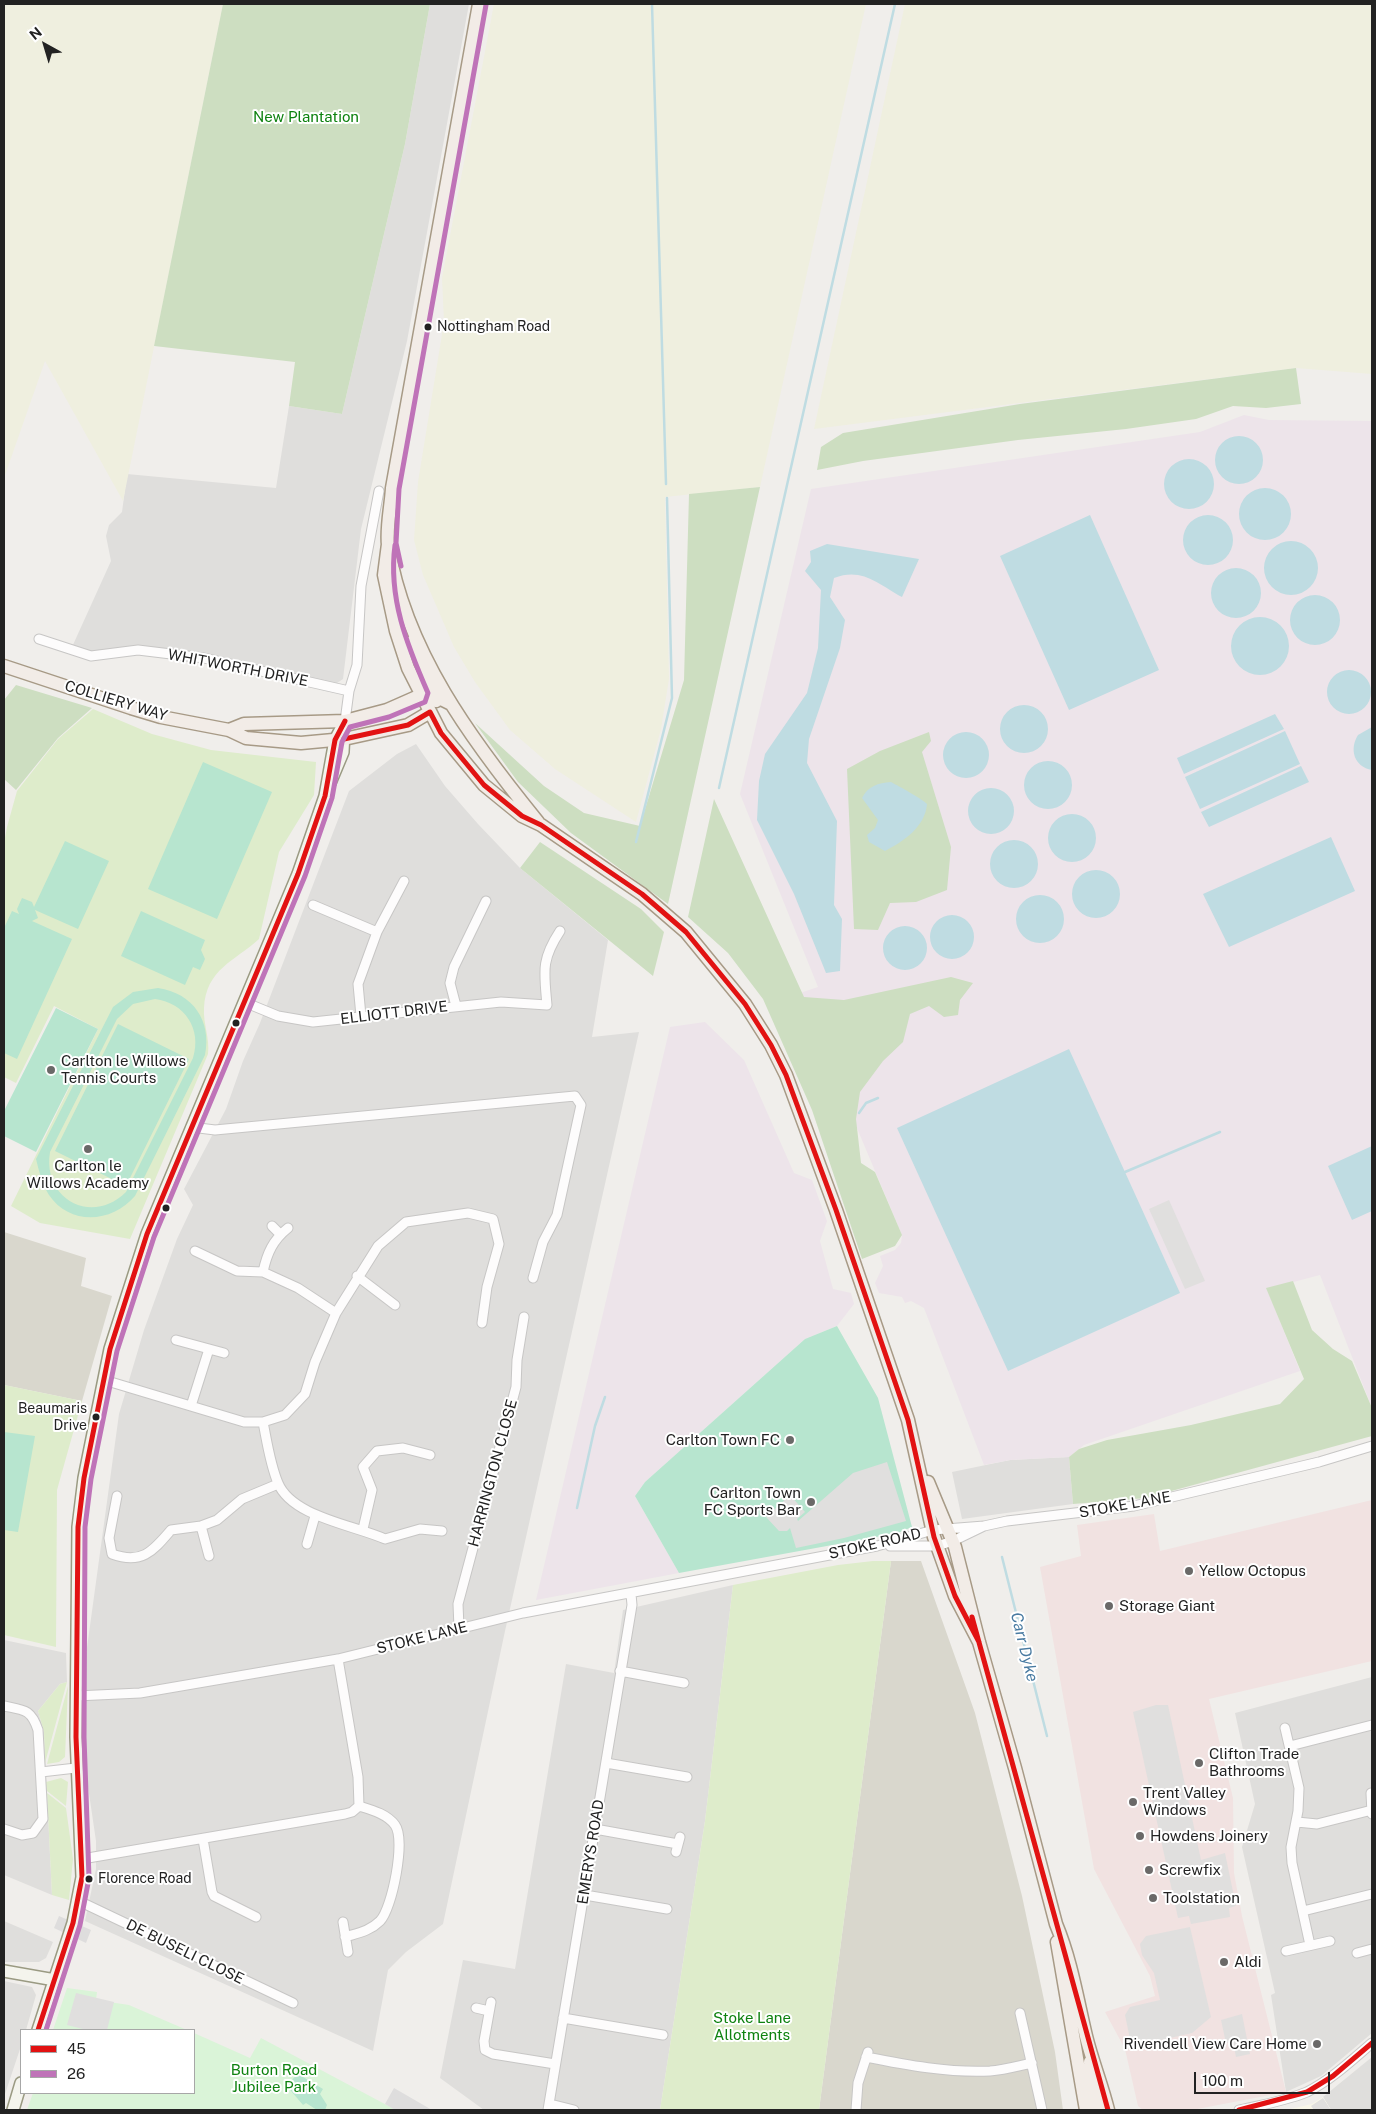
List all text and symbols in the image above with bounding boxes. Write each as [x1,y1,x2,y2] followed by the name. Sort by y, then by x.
[20,20,70,70] north arrow
[26,24,45,43] text: N
[253,108,359,126] park label: New Plantation
[437,319,550,335] place label: Nottingham Road
[423,322,433,332] marker: Nottingham Road
[166,646,310,690] street label: WHITWORTH DRIVE
[63,677,169,725] street label: COLLIERY WAY
[339,997,449,1029] street label: ELLIOTT DRIVE
[231,1018,241,1028] unlabelled marker
[61,1052,186,1087] place label: Carlton le Willows Tennis Courts
[45,1064,57,1076] marker: Carlton le Willows Tennis Courts
[82,1143,94,1155] marker: Carlton le Willows Academy
[27,1157,149,1192] place label: Carlton le Willows Academy
[161,1203,171,1213] unlabelled marker
[465,1397,521,1549] street label: HARRINGTON CLOSE
[18,1401,87,1434] place label: Beaumaris Drive
[91,1412,101,1422] marker: Beaumaris Drive
[666,1431,780,1449] place label: Carlton Town FC
[784,1434,796,1446] marker: Carlton Town FC
[704,1484,801,1519] place label: Carlton Town FC Sports Bar
[1078,1488,1172,1522] street label: STOKE LANE
[805,1496,817,1508] marker: Carlton Town FC Sports Bar
[827,1525,923,1563] street label: STOKE ROAD
[1199,1562,1306,1580] place label: Yellow Octopus
[1183,1565,1195,1577] marker: Yellow Octopus
[1119,1597,1215,1615] place label: Storage Giant
[1103,1600,1115,1612] marker: Storage Giant
[1006,1610,1042,1684] water label: Carr Dyke
[375,1618,469,1658] street label: STOKE LANE
[1209,1745,1299,1780] place label: Clifton Trade Bathrooms
[1193,1757,1205,1769] marker: Clifton Trade Bathrooms
[1143,1784,1226,1819] place label: Trent Valley Windows
[1127,1796,1139,1808] marker: Trent Valley Windows
[574,1798,608,1906] street label: EMERYS ROAD
[1150,1827,1268,1845] place label: Howdens Joinery
[1134,1830,1146,1842] marker: Howdens Joinery
[1159,1861,1221,1879] place label: Screwfix
[1143,1864,1155,1876] marker: Screwfix
[98,1871,192,1887] place label: Florence Road
[84,1874,94,1884] marker: Florence Road
[1163,1889,1240,1907] place label: Toolstation
[1147,1892,1159,1904] marker: Toolstation
[123,1916,247,1988] street label: DE BUSELI CLOSE
[1234,1953,1262,1971] place label: Aldi
[1218,1956,1230,1968] marker: Aldi
[713,2009,791,2044] park label: Stoke Lane Allotments
[20,2029,195,2094] legend
[1123,2035,1307,2053] place label: Rivendell View Care Home
[1311,2038,1323,2050] marker: Rivendell View Care Home
[67,2040,86,2057] text: 45
[231,2061,317,2096] park label: Burton Road Jubilee Park
[1196,2062,1332,2094] scale bar
[67,2065,85,2082] text: 26
[1202,2072,1243,2089] text: 100 m

